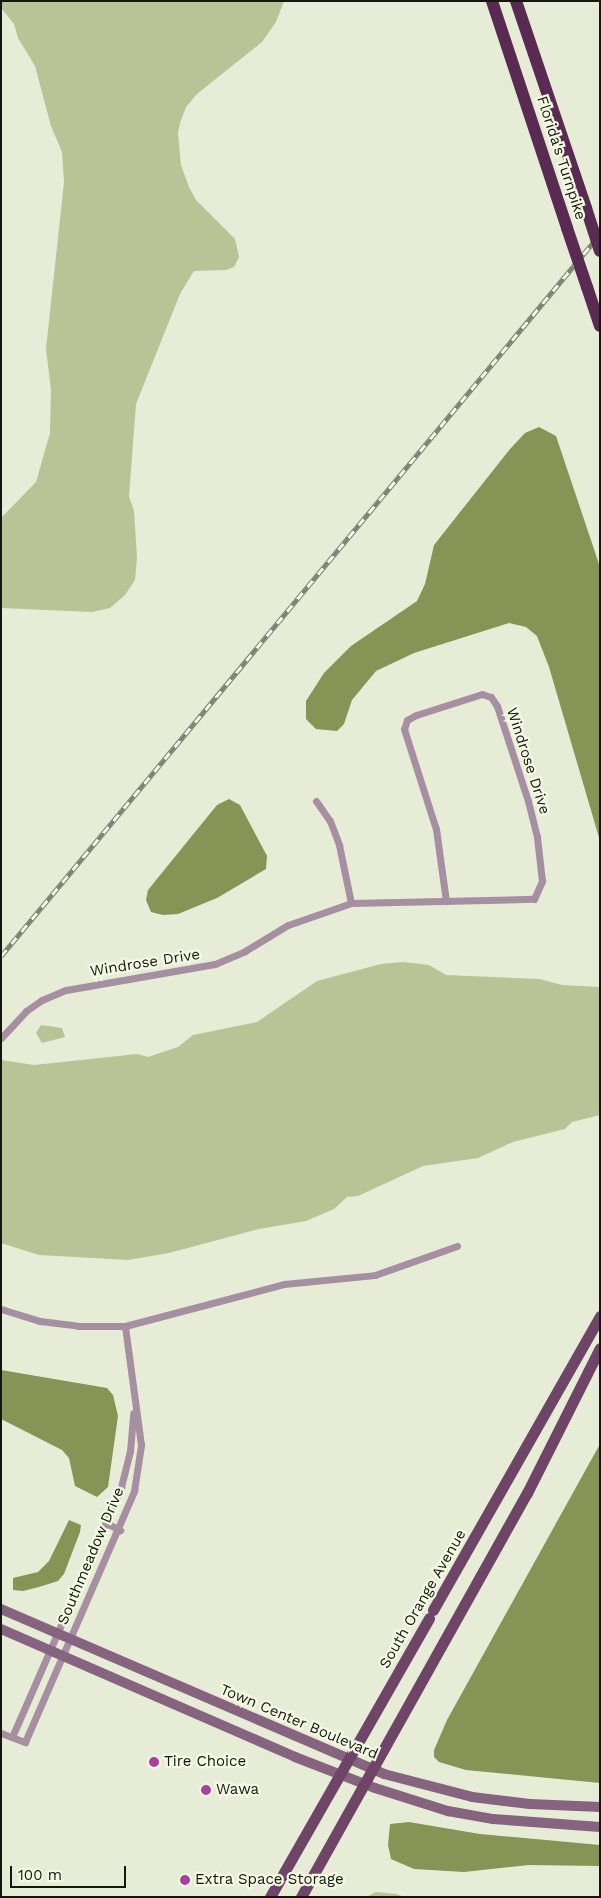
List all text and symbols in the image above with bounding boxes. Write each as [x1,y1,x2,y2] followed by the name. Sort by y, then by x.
[532,94,590,222] street label: Florida's Turnpike
[502,705,554,817] street label: Windrose Drive
[89,945,201,981] street label: Windrose Drive
[54,1484,128,1628] street label: Southmeadow Drive
[376,1526,470,1672] street label: South Orange Avenue
[217,1681,381,1763] street label: Town Center Boulevard
[164,1753,246,1771] place label: Tire Choice
[148,1756,160,1768] marker: Tire Choice
[216,1781,259,1799] place label: Wawa
[200,1784,212,1796] marker: Wawa
[12,1856,129,1888] scale bar
[18,1866,62,1884] text: 100 m
[195,1871,344,1889] place label: Extra Space Storage
[179,1874,191,1886] marker: Extra Space Storage

